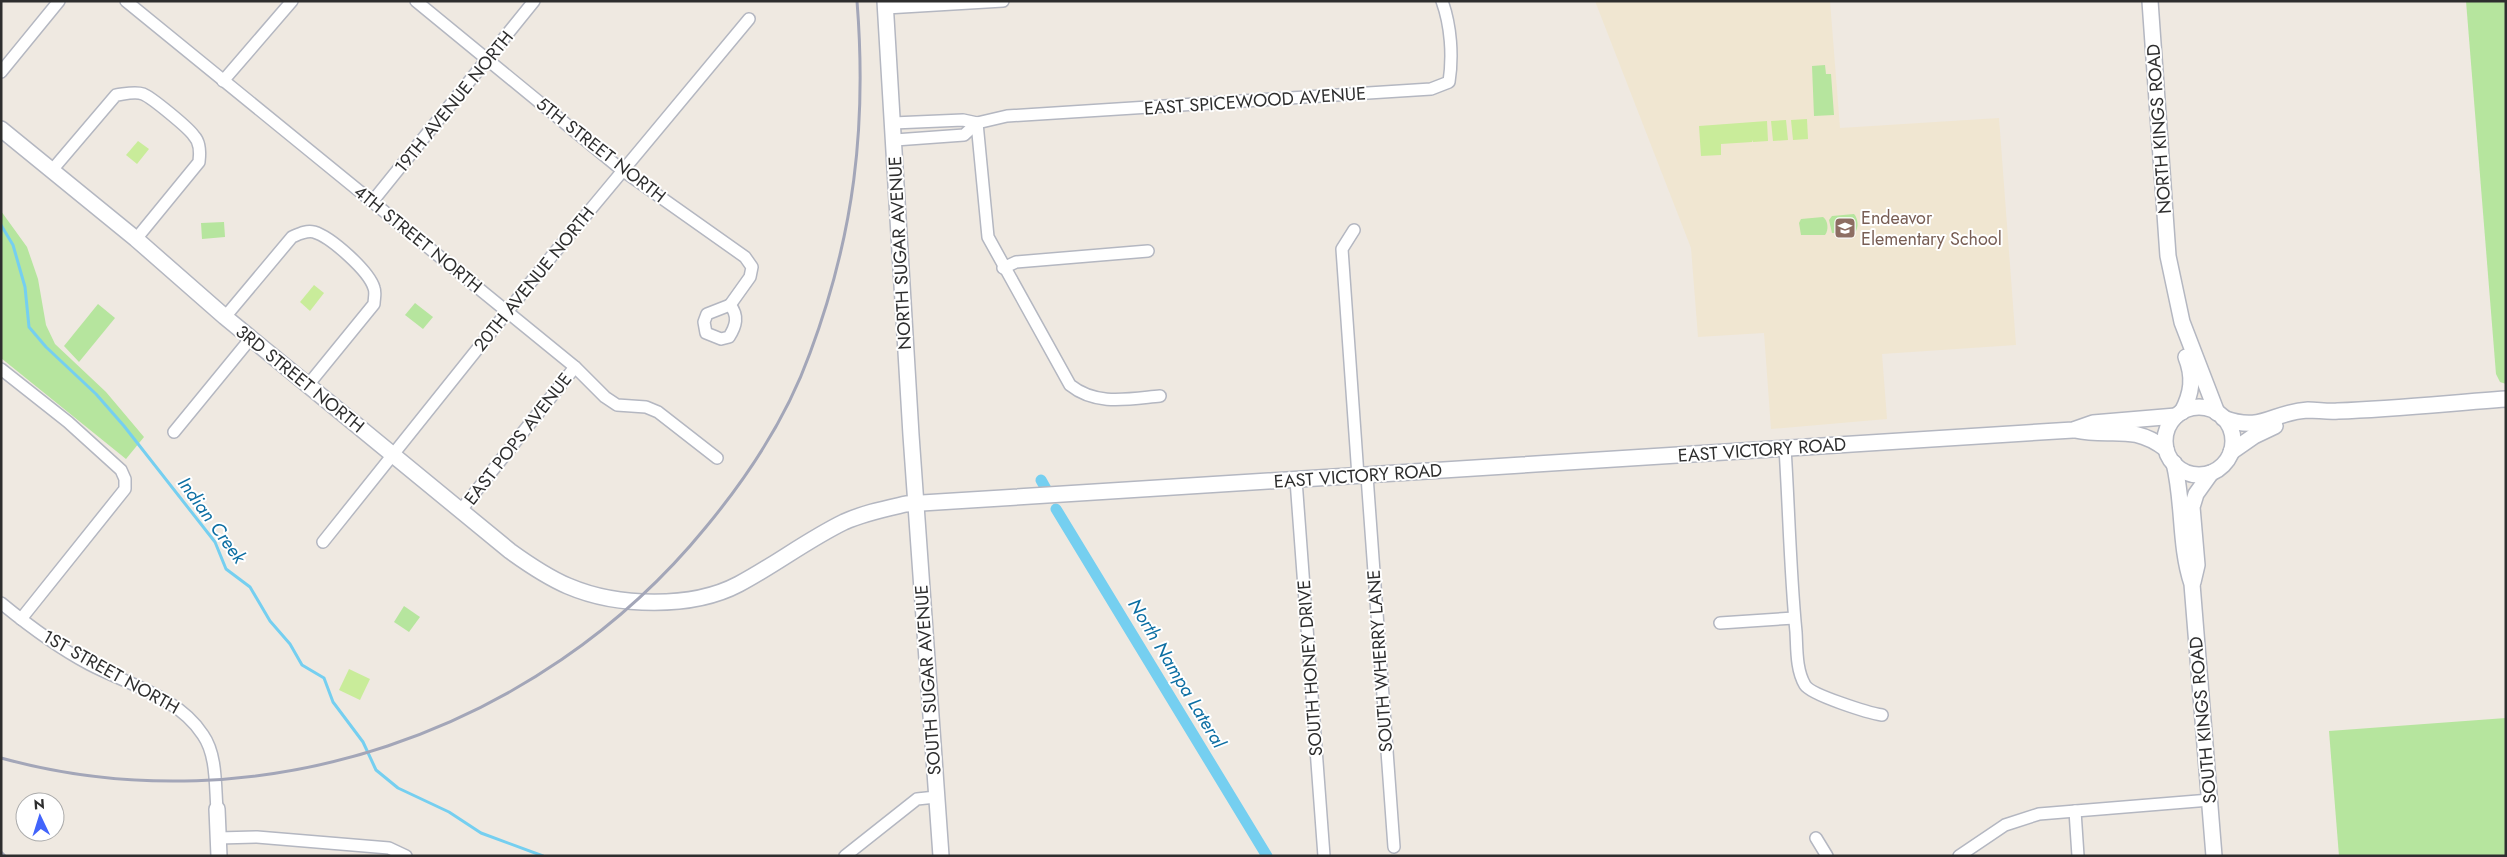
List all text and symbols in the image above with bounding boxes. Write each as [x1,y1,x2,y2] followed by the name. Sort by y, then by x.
[388,25,520,179] street label: 19TH AVENUE NORTH
[2140,43,2178,215] street label: NORTH KINGS ROAD
[1143,80,1367,122] street label: EAST SPICEWOOD AVENUE
[531,91,671,209] street label: 5TH STREET NORTH
[882,156,918,350] street label: NORTH SUGAR AVENUE
[348,179,488,299] street label: 4TH STREET NORTH
[467,201,601,357] street label: 20TH AVENUE NORTH
[1861,205,2002,252] place label: Endeavor Elementary School
[1833,216,1857,240] school or university icon: Endeavor Elementary School
[230,319,370,439] street label: 3RD STREET NORTH
[458,367,578,511] street label: EAST POPS AVENUE
[1677,431,1847,469] street label: EAST VICTORY ROAD
[1273,457,1443,495] street label: EAST VICTORY ROAD
[171,471,253,570] water label: Indian Creek
[1361,569,1399,753] street label: SOUTH WHERRY LANE
[1291,579,1329,757] street label: SOUTH HONEY DRIVE
[908,584,948,776] street label: SOUTH SUGAR AVENUE
[1122,593,1233,754] water label: North Nampa Lateral
[38,624,184,720] street label: 1ST STREET NORTH
[2183,635,2223,805] street label: SOUTH KINGS ROAD
[15,792,65,842] north arrow
[33,794,45,814] text: N

